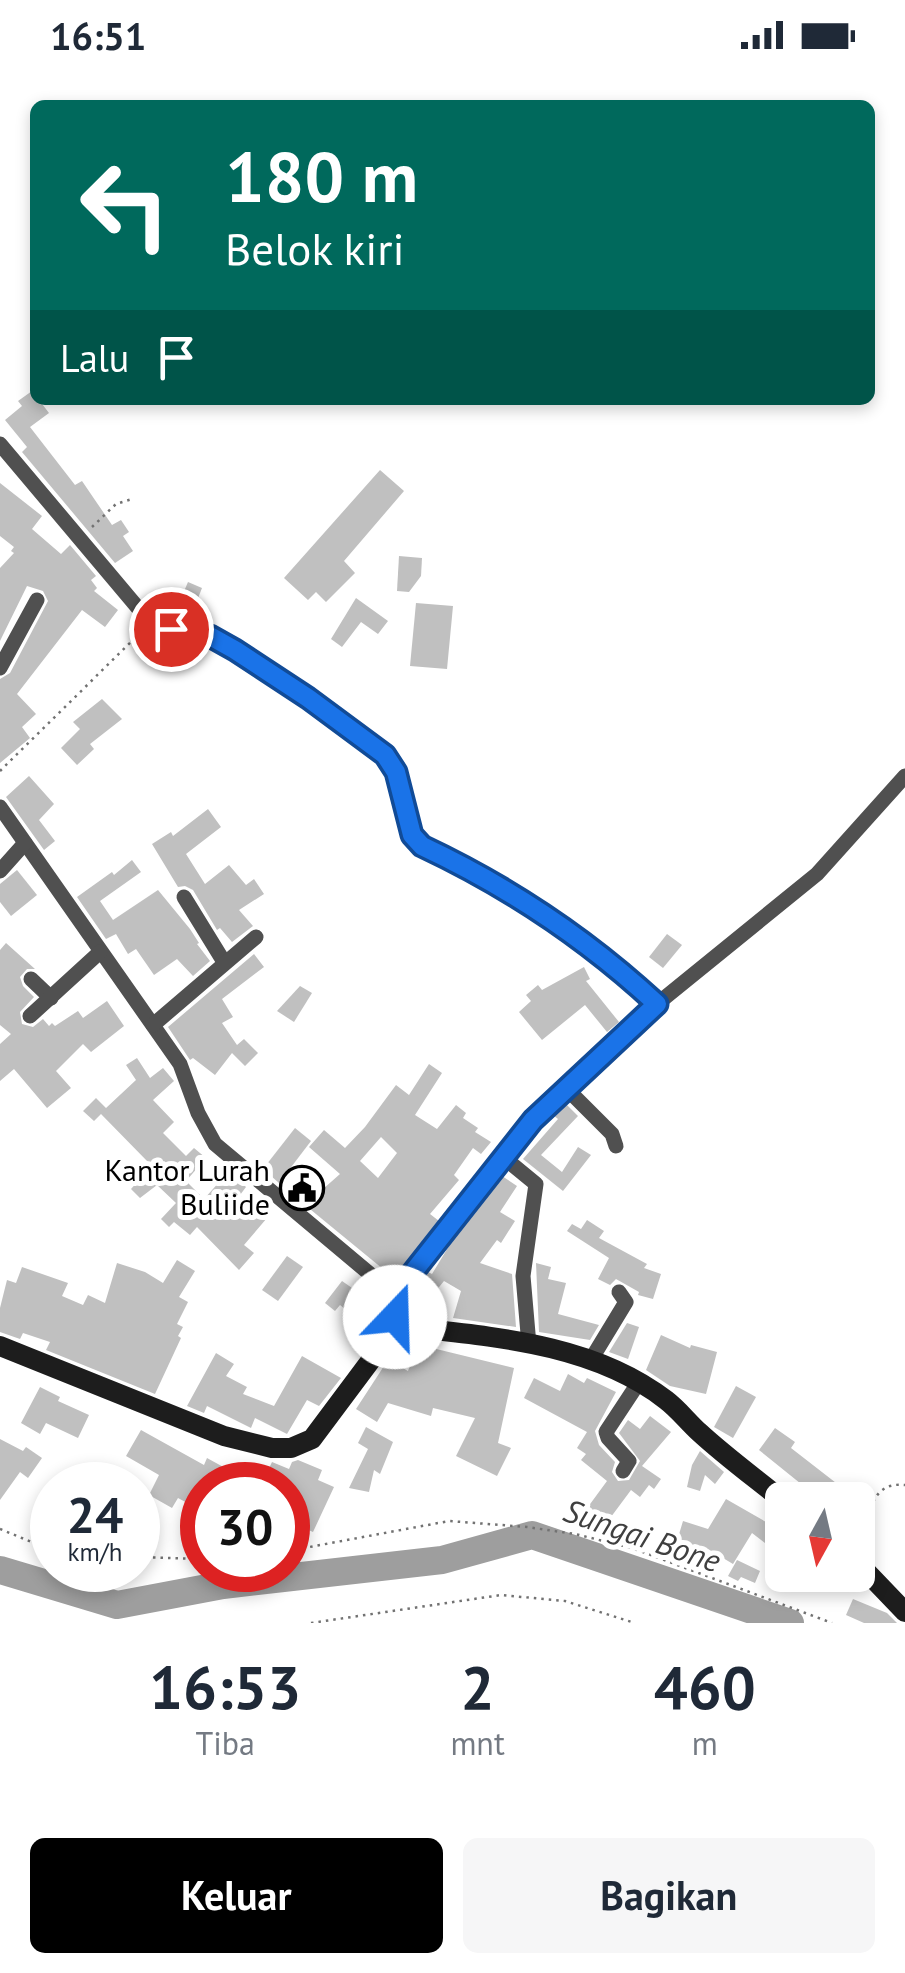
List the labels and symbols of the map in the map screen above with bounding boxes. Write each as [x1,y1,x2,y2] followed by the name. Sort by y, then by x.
[129,587,214,672] pin
[105,1150,270,1223] place label: Kantor Lurah Buliide
[279,1165,325,1211] public building icon: Kantor Lurah Buliide
[343,1265,447,1369] position arrow
[180,1462,310,1592] speed limit sign: 30
[765,1482,875,1592] north arrow
[558,1489,726,1582] water label: Sungai Bone

